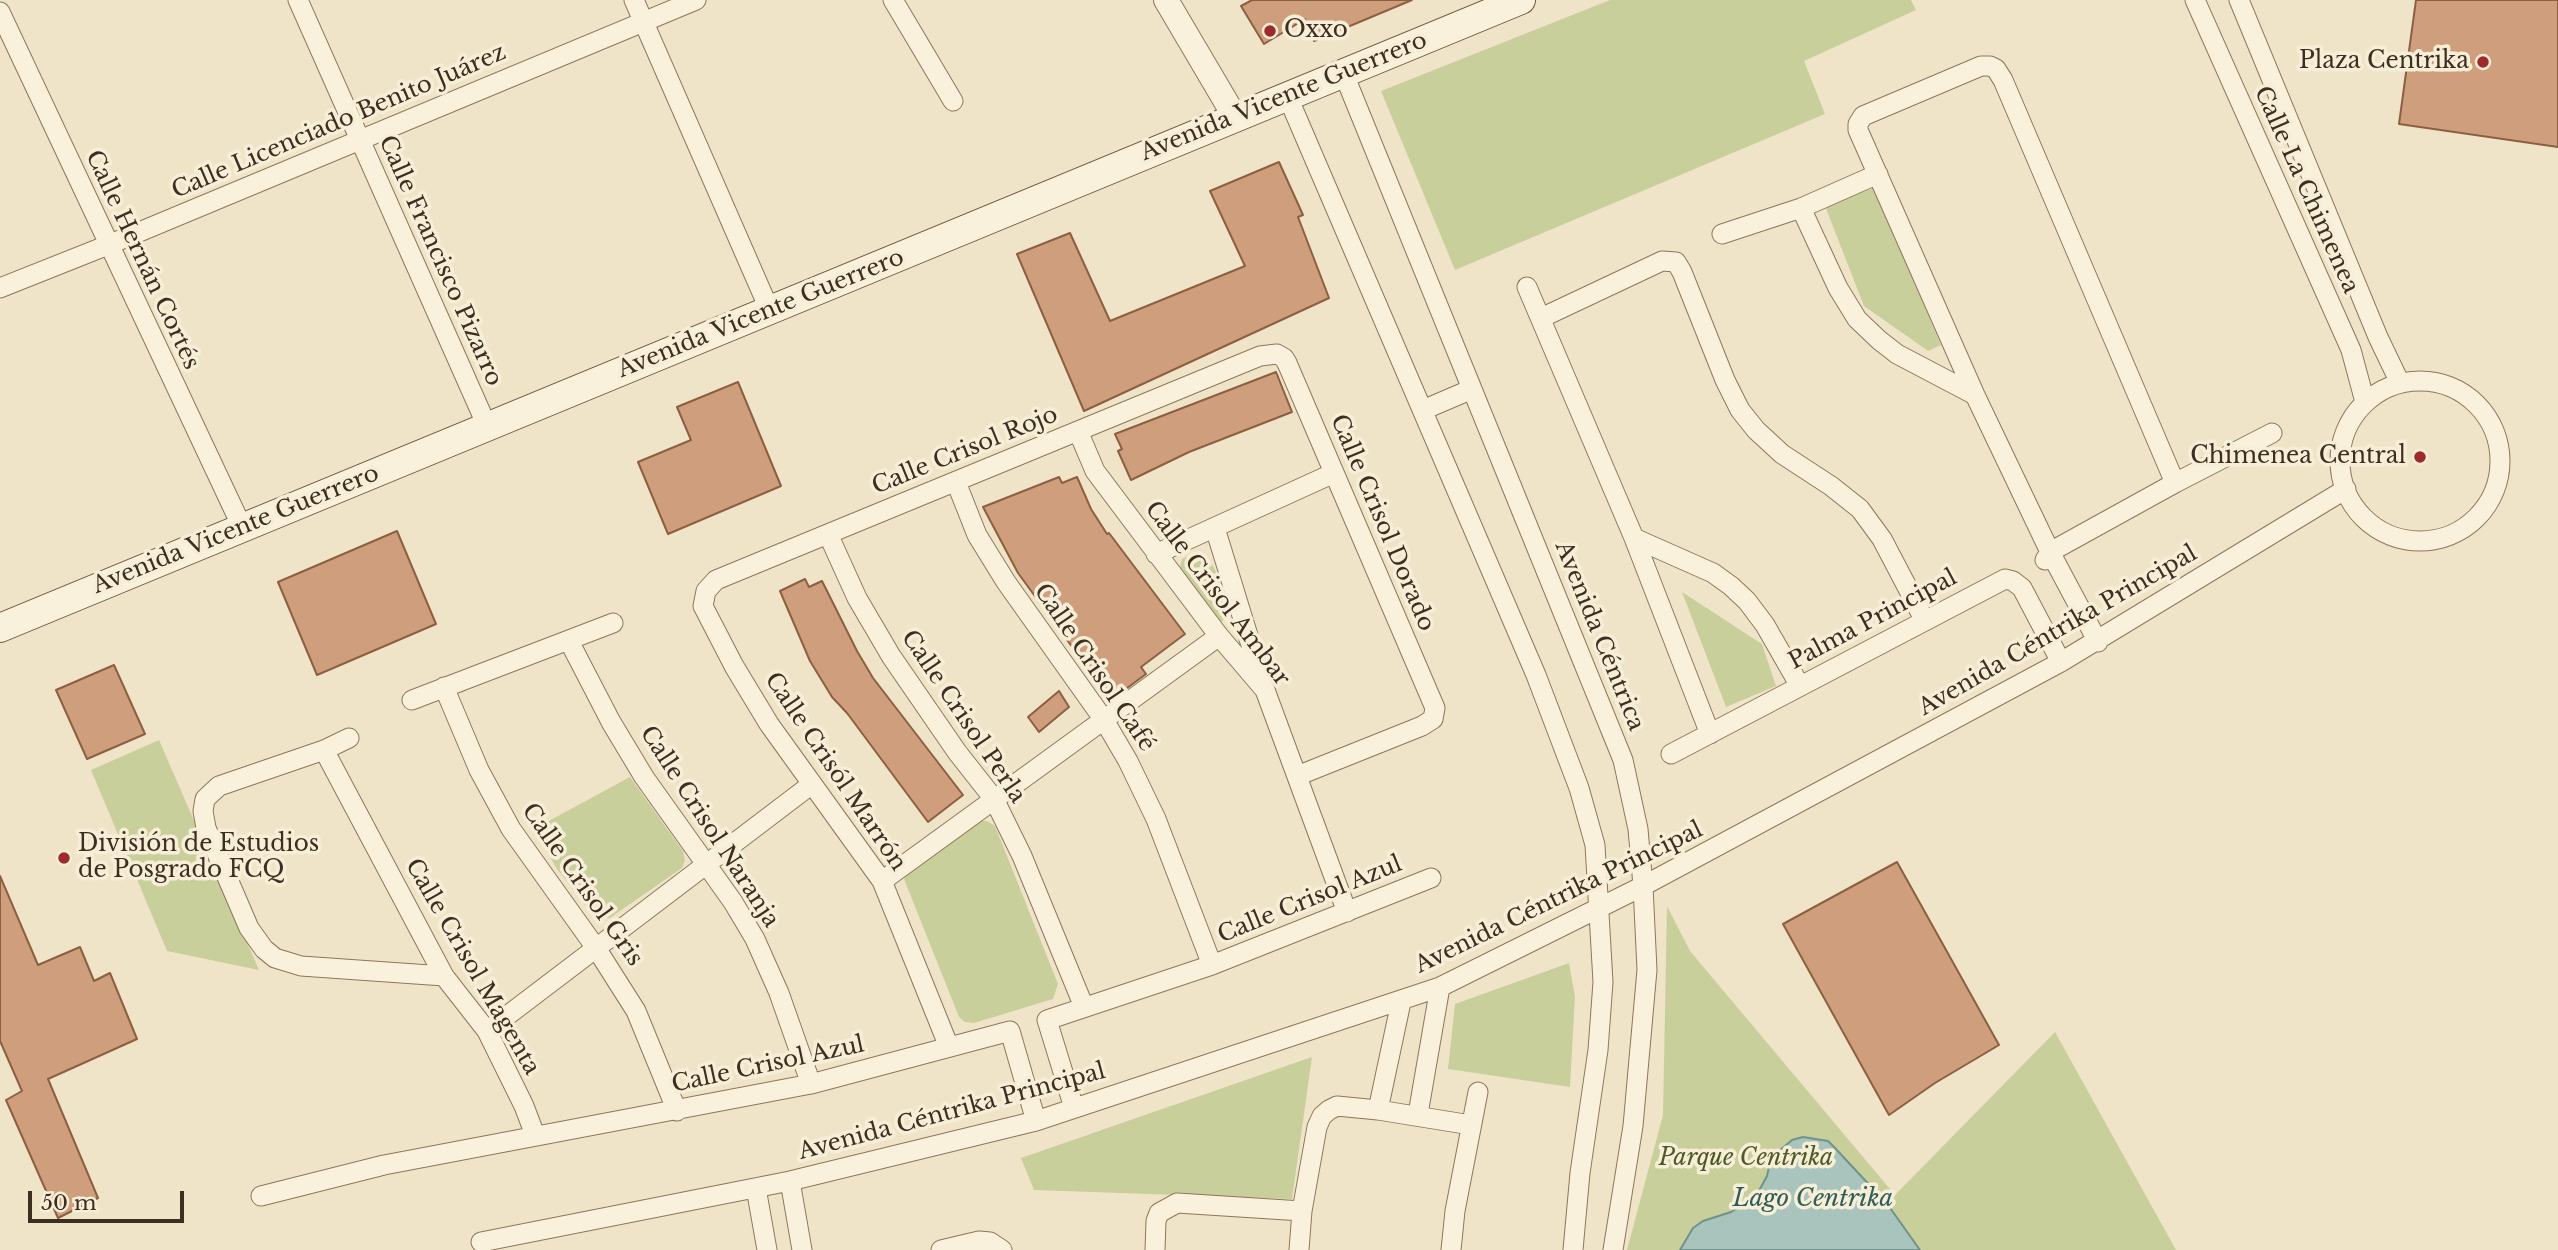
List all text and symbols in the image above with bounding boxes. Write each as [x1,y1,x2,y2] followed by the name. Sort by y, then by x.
[1284,17,1348,45] place label: Oxxo
[1262,23,1278,39] marker: Oxxo
[1137,27,1431,167] street label: Avenida Vicente Guerrero
[168,39,510,205] street label: Calle Licenciado Benito Juárez
[2299,48,2469,76] place label: Plaza Centrika
[2475,54,2491,70] marker: Plaza Centrika
[2248,82,2364,298] street label: Calle La Chimenea
[372,132,508,390] street label: Calle Francisco Pizarro
[79,146,205,374] street label: Calle Hernán Cortés
[614,244,908,384] street label: Avenida Vicente Guerrero
[868,401,1062,501] street label: Calle Crisol Rojo
[1324,411,1440,635] street label: Calle Crisol Dorado
[2190,443,2406,471] place label: Chimenea Central
[2412,449,2428,465] marker: Chimenea Central
[89,460,383,600] street label: Avenida Vicente Guerrero
[1139,496,1295,692] street label: Calle Crisol Ambar
[1548,537,1650,735] street label: Avenida Céntrica
[1914,540,2202,722] street label: Avenida Céntrika Principal
[1784,564,1962,676] street label: Palma Principal
[1028,579,1160,757] street label: Calle Crisol Café
[895,625,1031,809] street label: Calle Crisol Perla
[758,668,912,876] street label: Calle Crisól Marrón
[634,721,784,933] street label: Calle Crisol Naranja
[516,798,648,972] street label: Calle Crisol Gris
[1411,816,1707,980] street label: Avenida Céntrika Principal
[78,831,319,885] place label: División de Estudios de Posgrado FCQ
[56,850,72,866] marker: División de Estudios de Posgrado FCQ
[1214,850,1406,950] street label: Calle Crisol Azul
[399,854,545,1080] street label: Calle Crisol Magenta
[669,1031,867,1099] street label: Calle Crisol Azul
[795,1058,1109,1166] street label: Avenida Céntrika Principal
[1659,1145,1833,1173] park label: Parque Centrika
[32,1176,187,1220] scale bar
[1733,1185,1893,1213] water label: Lago Centrika
[41,1190,96,1216] text: 50 m

